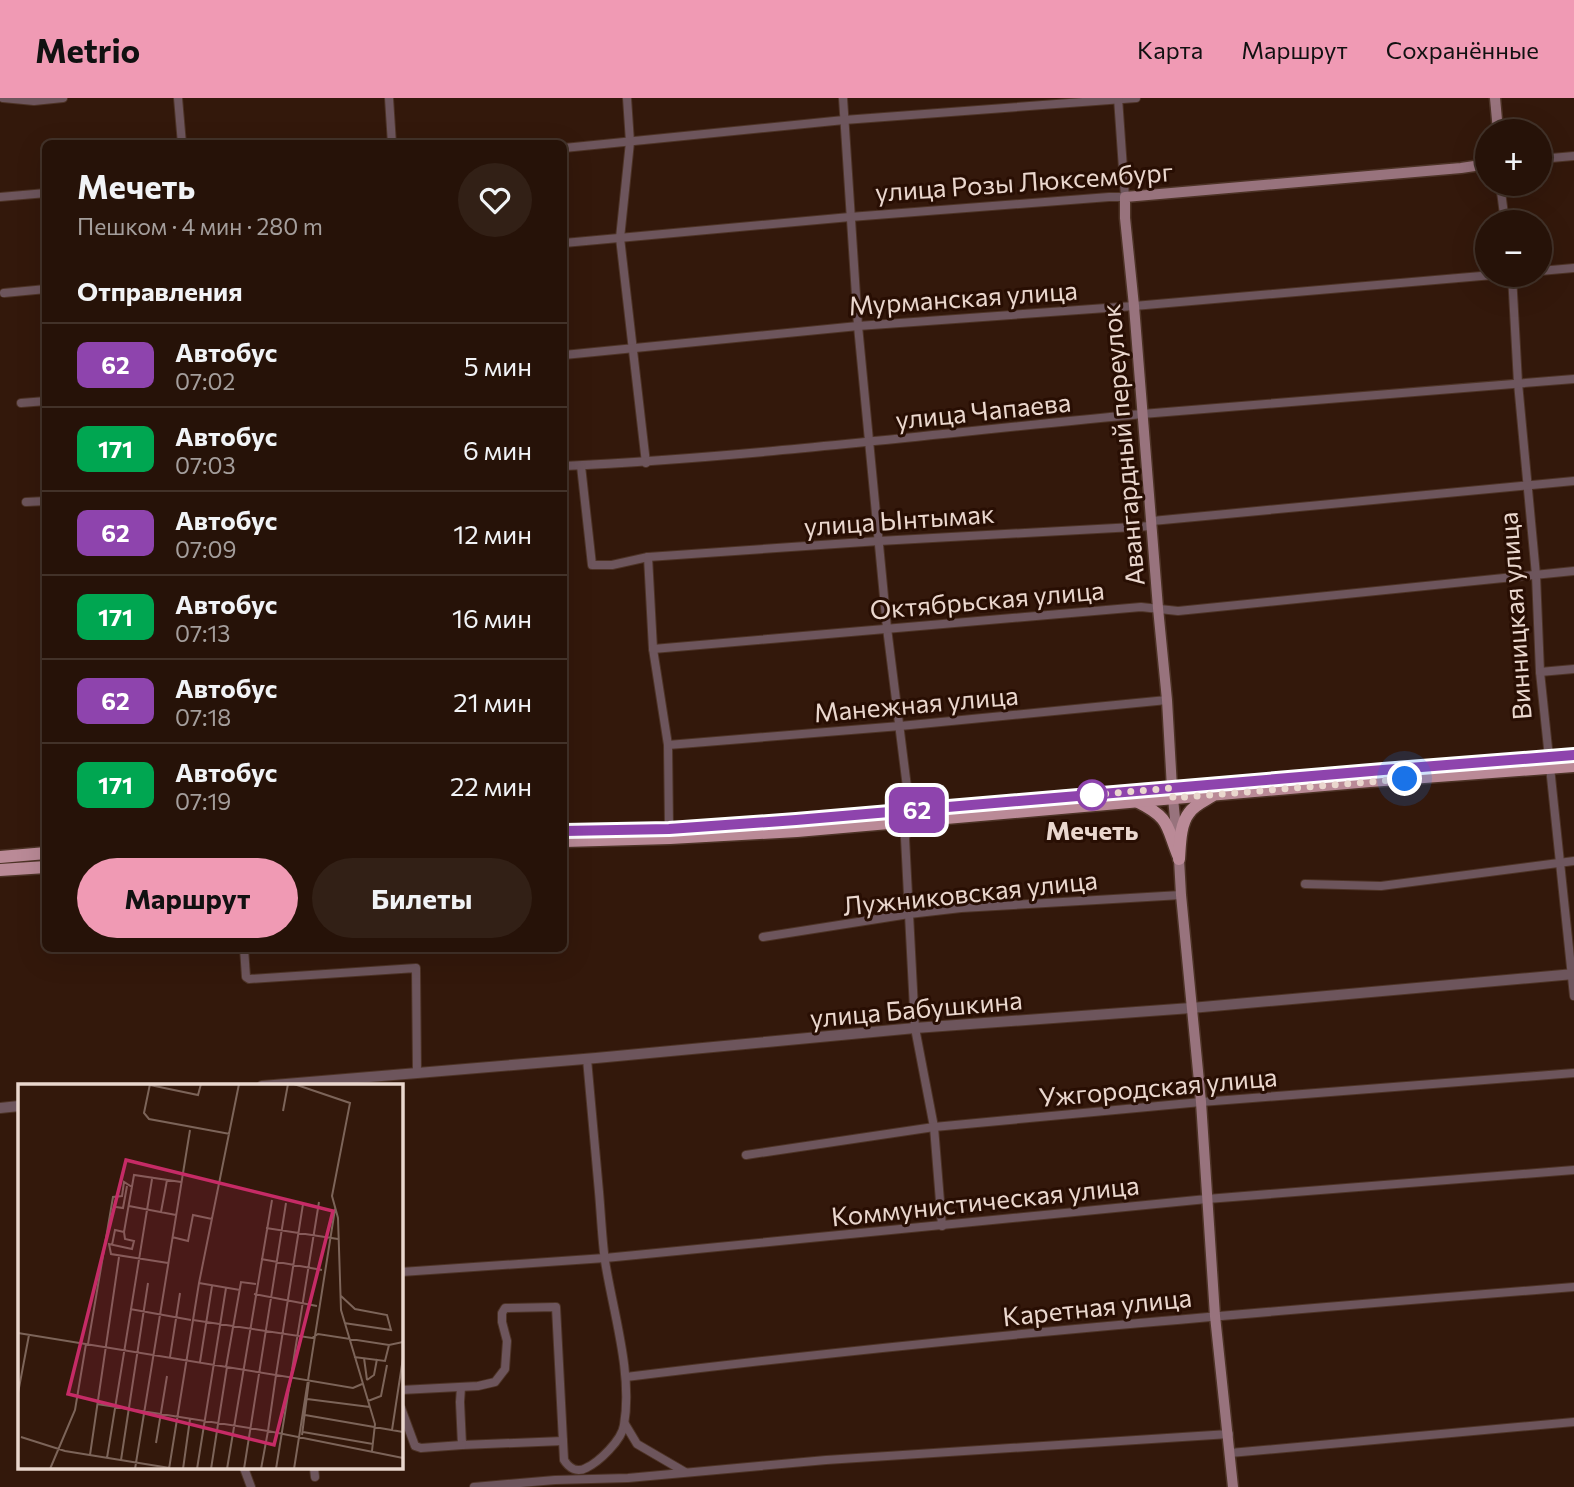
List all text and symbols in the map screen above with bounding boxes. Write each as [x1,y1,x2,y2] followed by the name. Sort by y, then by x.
[35,29,140,70] text: Metrio
[1137,35,1203,64] text: Карта
[1241,35,1348,64] text: Маршрут
[1386,35,1539,64] text: Сохранённые
[1475,119,1552,287] map controls
[1475,119,1552,196] button: +
[874,155,1174,207] street label: улица Розы Люксембург
[458,163,532,237] button: heart
[77,165,195,206] text: Мечеть
[1475,210,1552,287] button: −
[77,212,323,240] text: Пешком · 4 мин · 280 m
[847,274,1079,320] street label: Мурманская улица
[77,275,243,306] text: Отправления
[1094,303,1150,587] street label: Авангардный переулок
[175,336,277,367] text: Автобус
[101,350,130,379] text: 62
[464,350,532,381] text: 5 мин
[175,367,235,395] text: 07:02
[894,385,1072,435] street label: улица Чапаева
[175,420,277,451] text: Автобус
[98,434,133,463] text: 171
[463,434,532,465] text: 6 мин
[175,451,236,479] text: 07:03
[803,497,995,541] street label: улица Ынтымак
[175,504,277,535] text: Автобус
[1491,511,1537,721] street label: Винницкая улица
[101,518,130,547] text: 62
[453,518,532,549] text: 12 мин
[175,535,236,563] text: 07:09
[868,573,1106,625] street label: Октябрьская улица
[175,588,277,619] text: Автобус
[98,602,133,631] text: 171
[452,602,532,633] text: 16 мин
[175,619,230,647] text: 07:13
[175,672,277,703] text: Автобус
[812,679,1020,727] street label: Манежная улица
[101,686,130,715] text: 62
[453,686,532,717] text: 21 мин
[175,703,231,731] text: 07:18
[175,756,277,787] text: Автобус
[1387,761,1422,796] your location
[98,770,133,799] text: 171
[450,770,532,801] text: 22 мин
[1077,780,1107,810] marker: Мечеть
[175,787,231,815] text: 07:19
[886,787,948,833] line badge: 62
[903,795,931,824] text: 62
[1045,814,1139,845] place label: Мечеть
[77,858,298,938] button: Маршрут
[312,858,532,938] button: Билеты
[841,863,1099,921] street label: Лужниковская улица
[808,983,1024,1033] street label: улица Бабушкина
[1038,1060,1278,1112] street label: Ужгородская улица
[18,1084,402,1470] inset map
[829,1168,1141,1232] street label: Коммунистическая улица
[1001,1281,1193,1331] street label: Каретная улица

